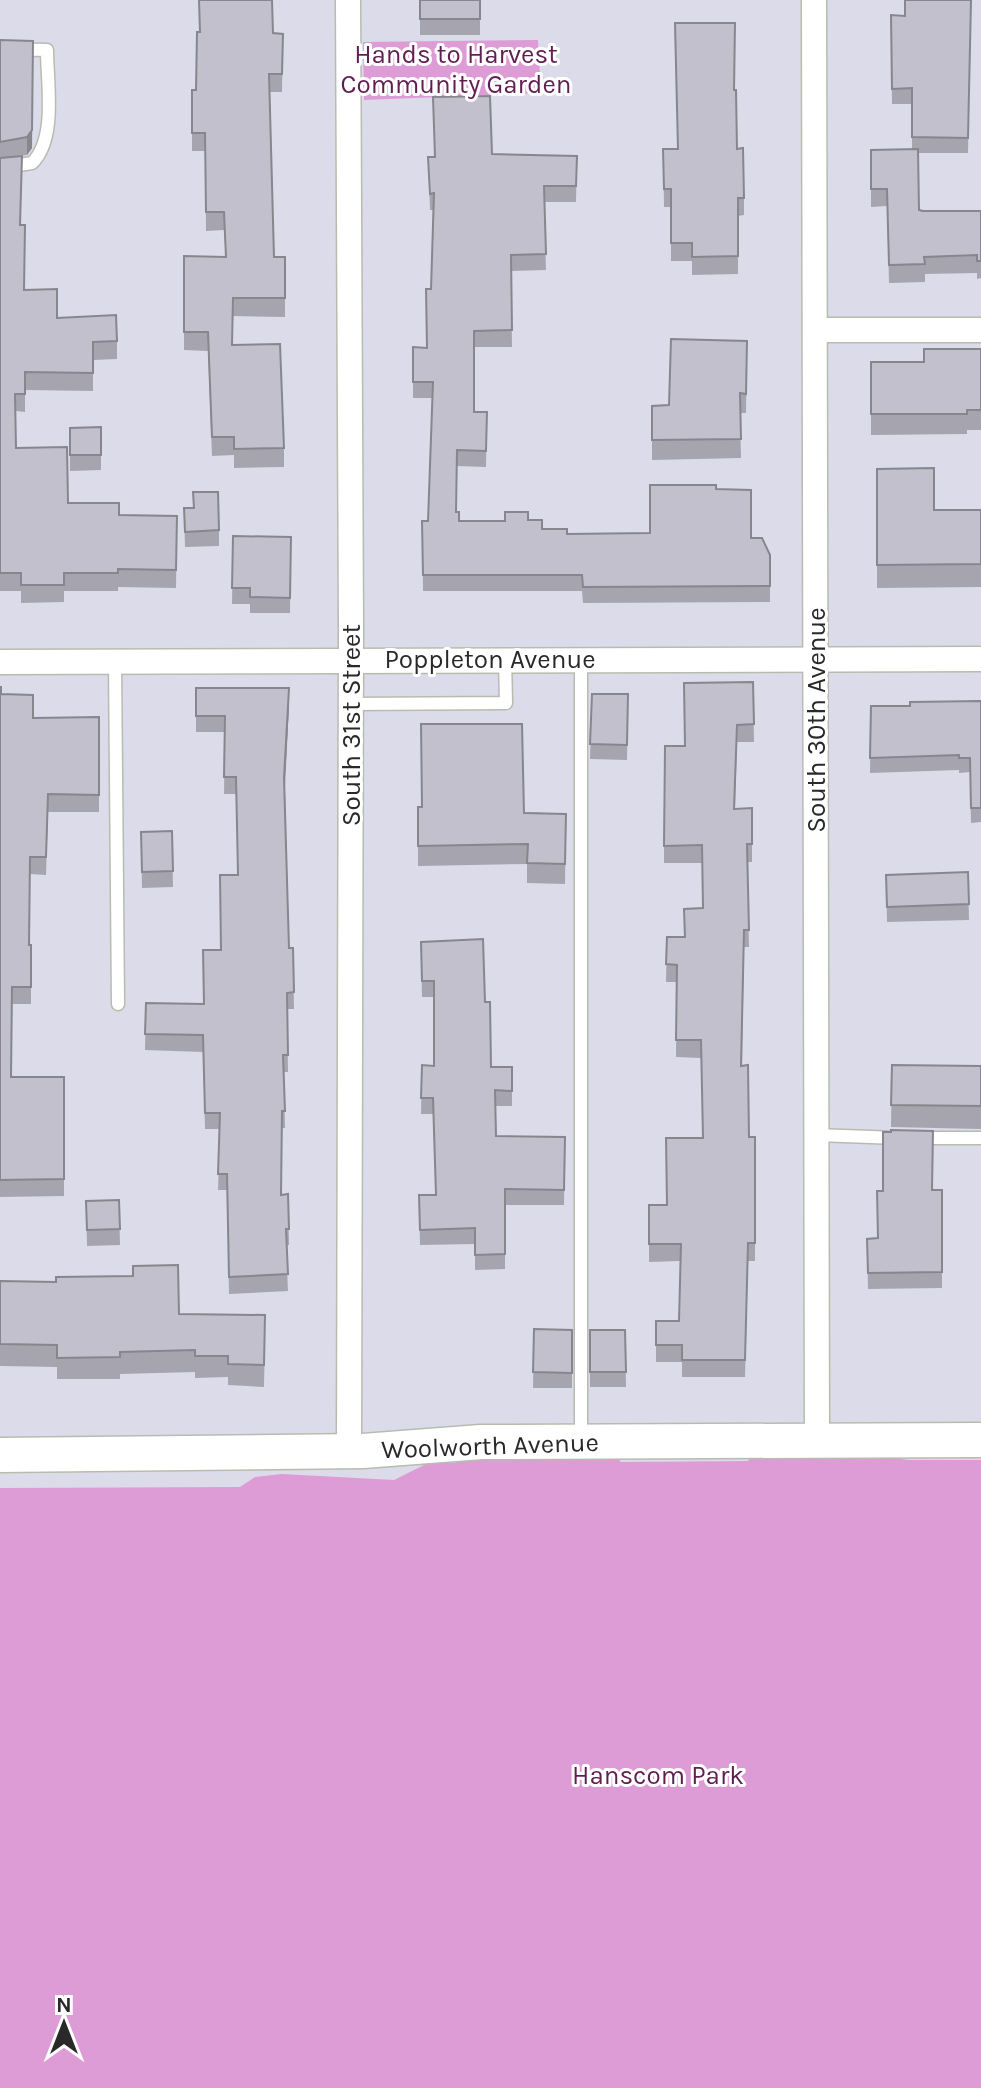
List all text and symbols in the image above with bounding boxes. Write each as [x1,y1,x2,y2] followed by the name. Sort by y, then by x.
[341,39,571,100] park label: Hands to Harvest Community Garden
[801,607,832,833] street label: South 30th Avenue
[336,624,367,826] street label: South 31st Street
[384,644,596,675] street label: Poppleton Avenue
[381,1427,599,1465] street label: Woolworth Avenue
[572,1760,744,1791] park label: Hanscom Park
[24,1984,104,2064] north arrow
[56,1992,72,2018] text: N

